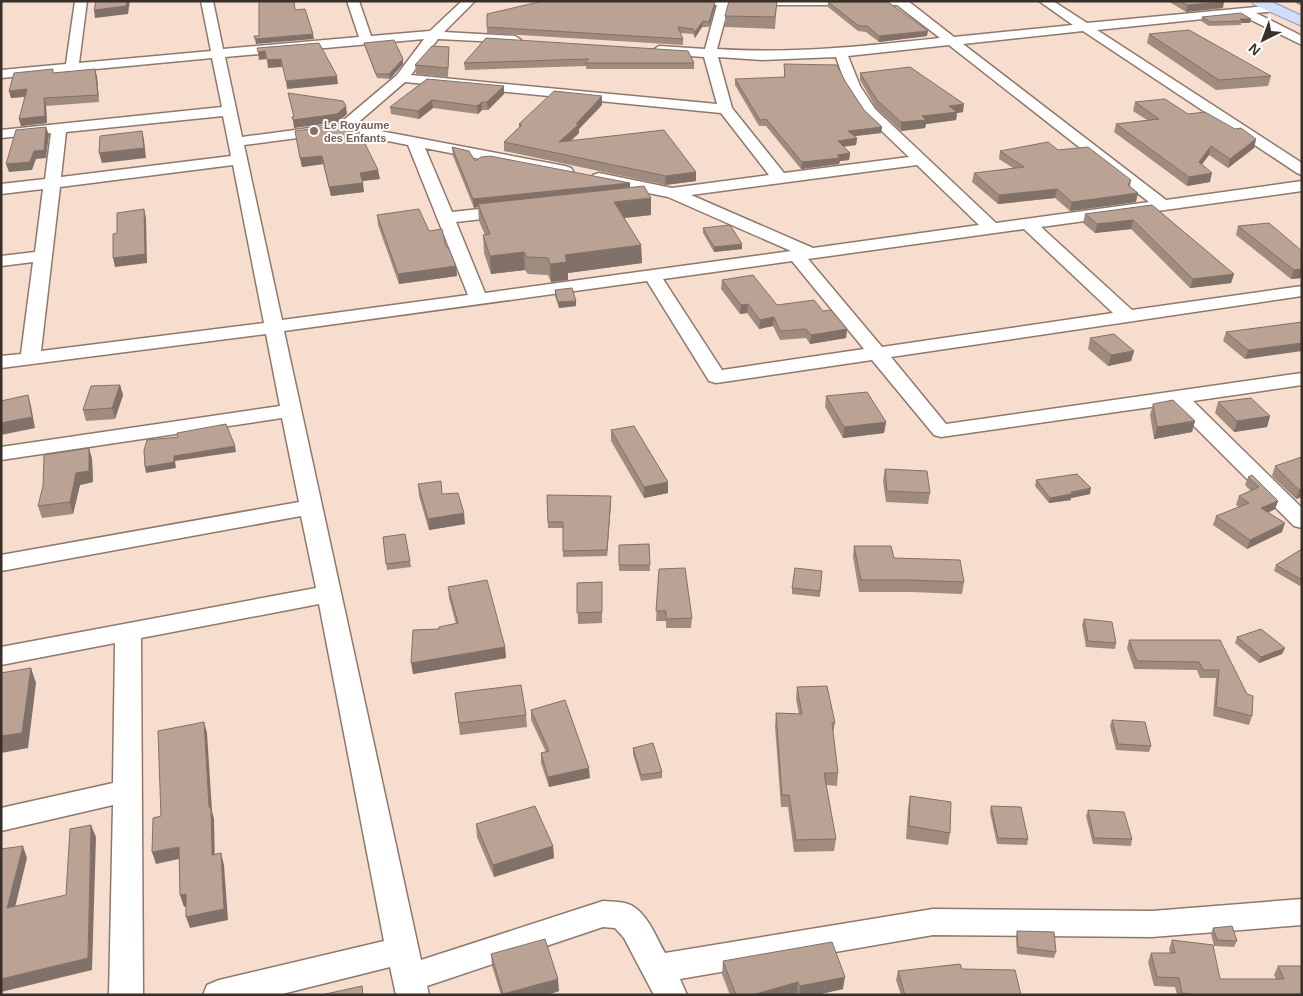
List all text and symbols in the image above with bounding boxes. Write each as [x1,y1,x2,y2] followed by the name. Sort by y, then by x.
[1238,15,1288,65] north arrow
[1245,40,1263,59] text: N
[324,119,389,144] place label: Le Royaume des Enfants
[308,125,320,137] marker: Le Royaume des Enfants

